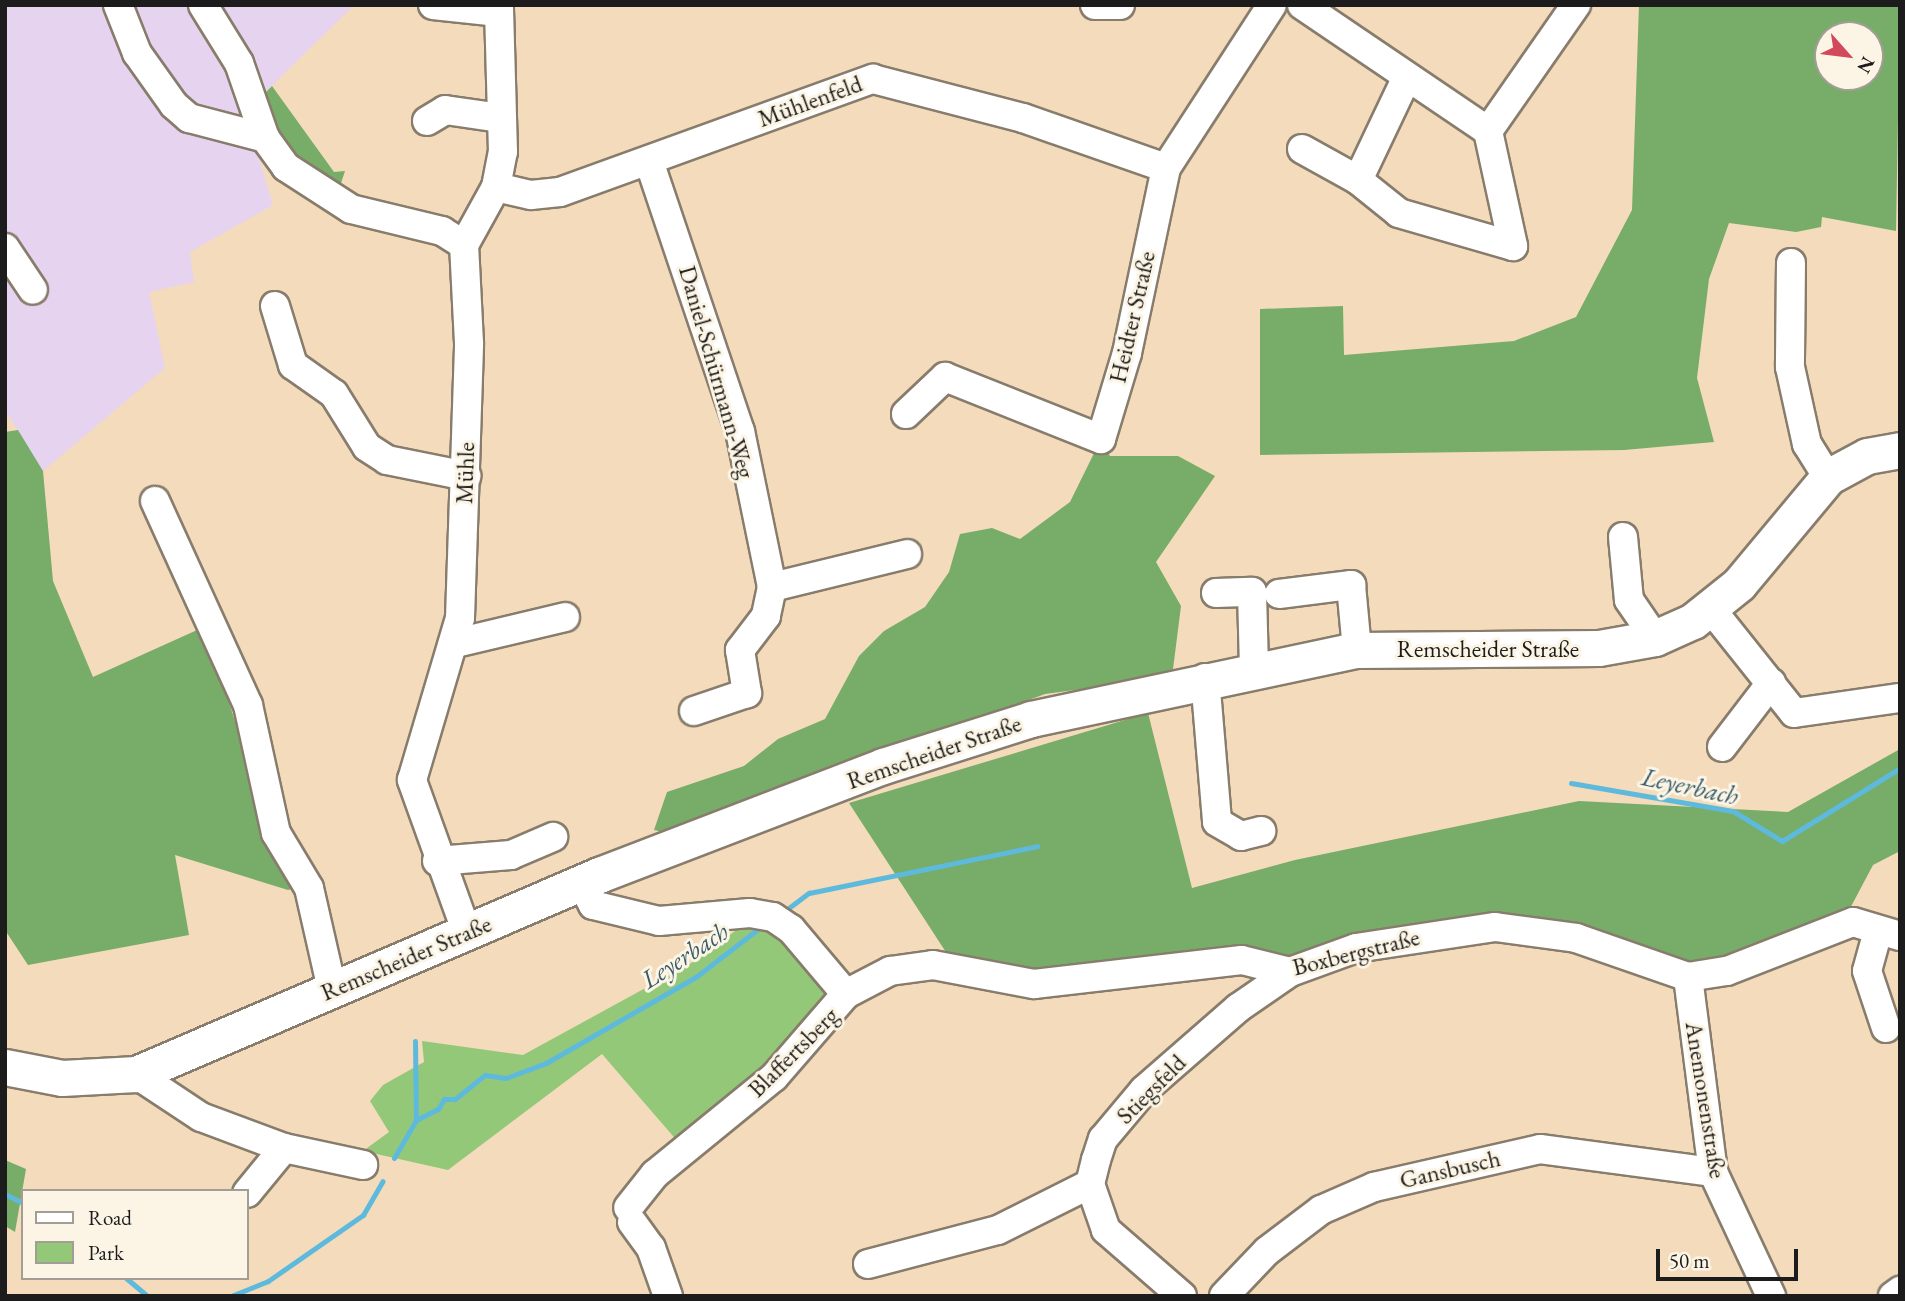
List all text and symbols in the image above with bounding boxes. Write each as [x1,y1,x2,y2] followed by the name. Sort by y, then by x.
[1814,21,1884,91] north arrow
[1852,52,1881,78] text: N
[754,69,866,133] street label: Mühlenfeld
[1103,248,1161,386] street label: Heidter Straße
[673,262,761,482] street label: Daniel-Schürmann-Weg
[450,442,480,504] street label: Mühle
[1397,635,1579,663] street label: Remscheider Straße
[843,709,1025,795] street label: Remscheider Straße
[1639,762,1741,812] water label: Leyerbach
[316,909,496,1007] street label: Remscheider Straße
[635,916,735,996] water label: Leyerbach
[1289,922,1423,982] street label: Boxbergstraße
[742,1001,844,1103] street label: Blaffertsberg
[1679,1020,1733,1180] street label: Anemonenstraße
[1110,1048,1192,1130] street label: Stiegsfeld
[1397,1143,1503,1195] street label: Gansbusch
[21,1189,248,1280] legend
[88,1204,132,1231] text: Road
[1660,1234,1802,1278] scale bar
[88,1239,124,1266] text: Park
[1669,1247,1710,1274] text: 50 m

